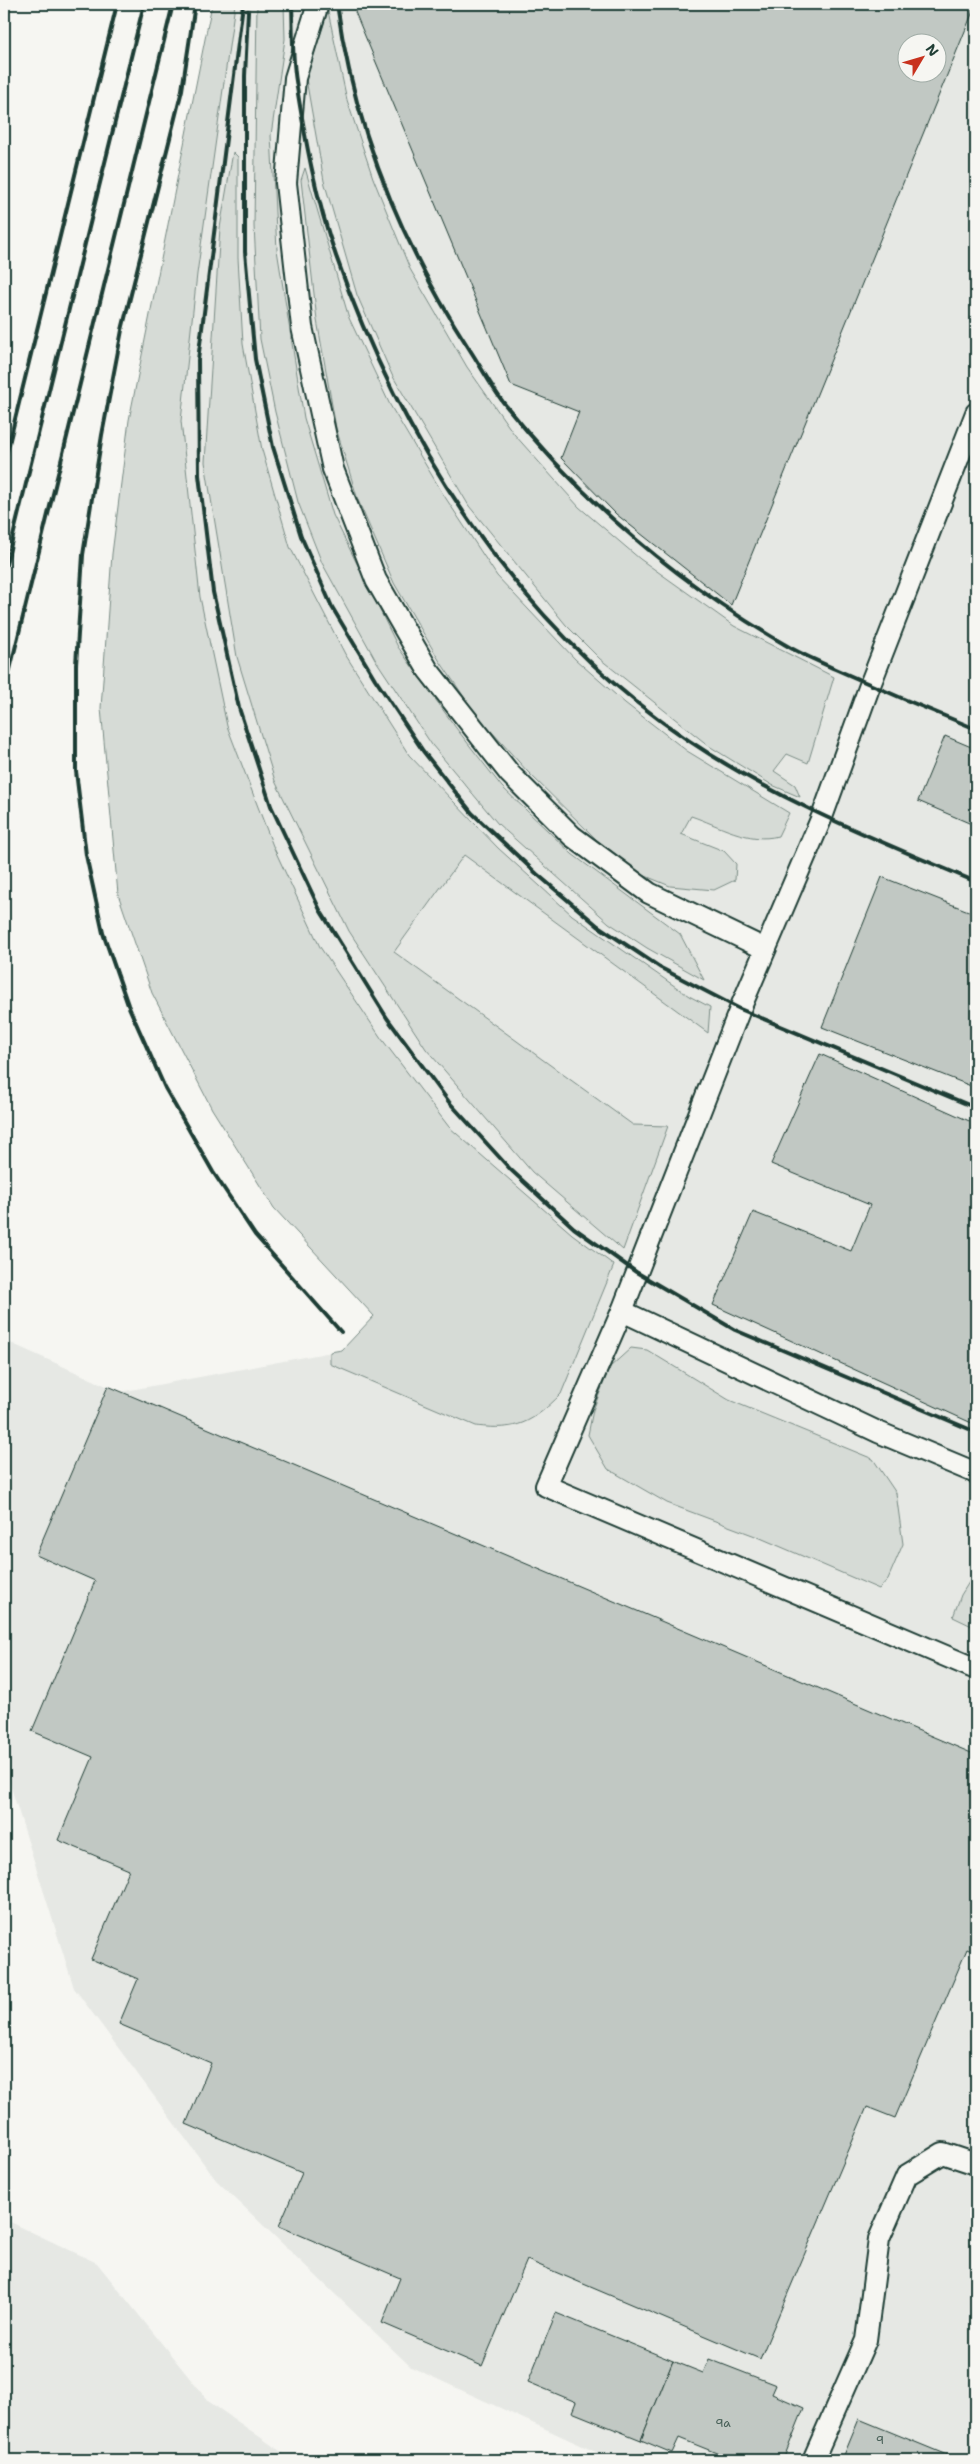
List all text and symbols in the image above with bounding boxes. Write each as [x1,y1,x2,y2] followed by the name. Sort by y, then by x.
[898,32,948,82] north arrow
[922,40,943,60] text: N
[715,2415,731,2431] house number: 9a
[876,2432,884,2448] house number: 9

